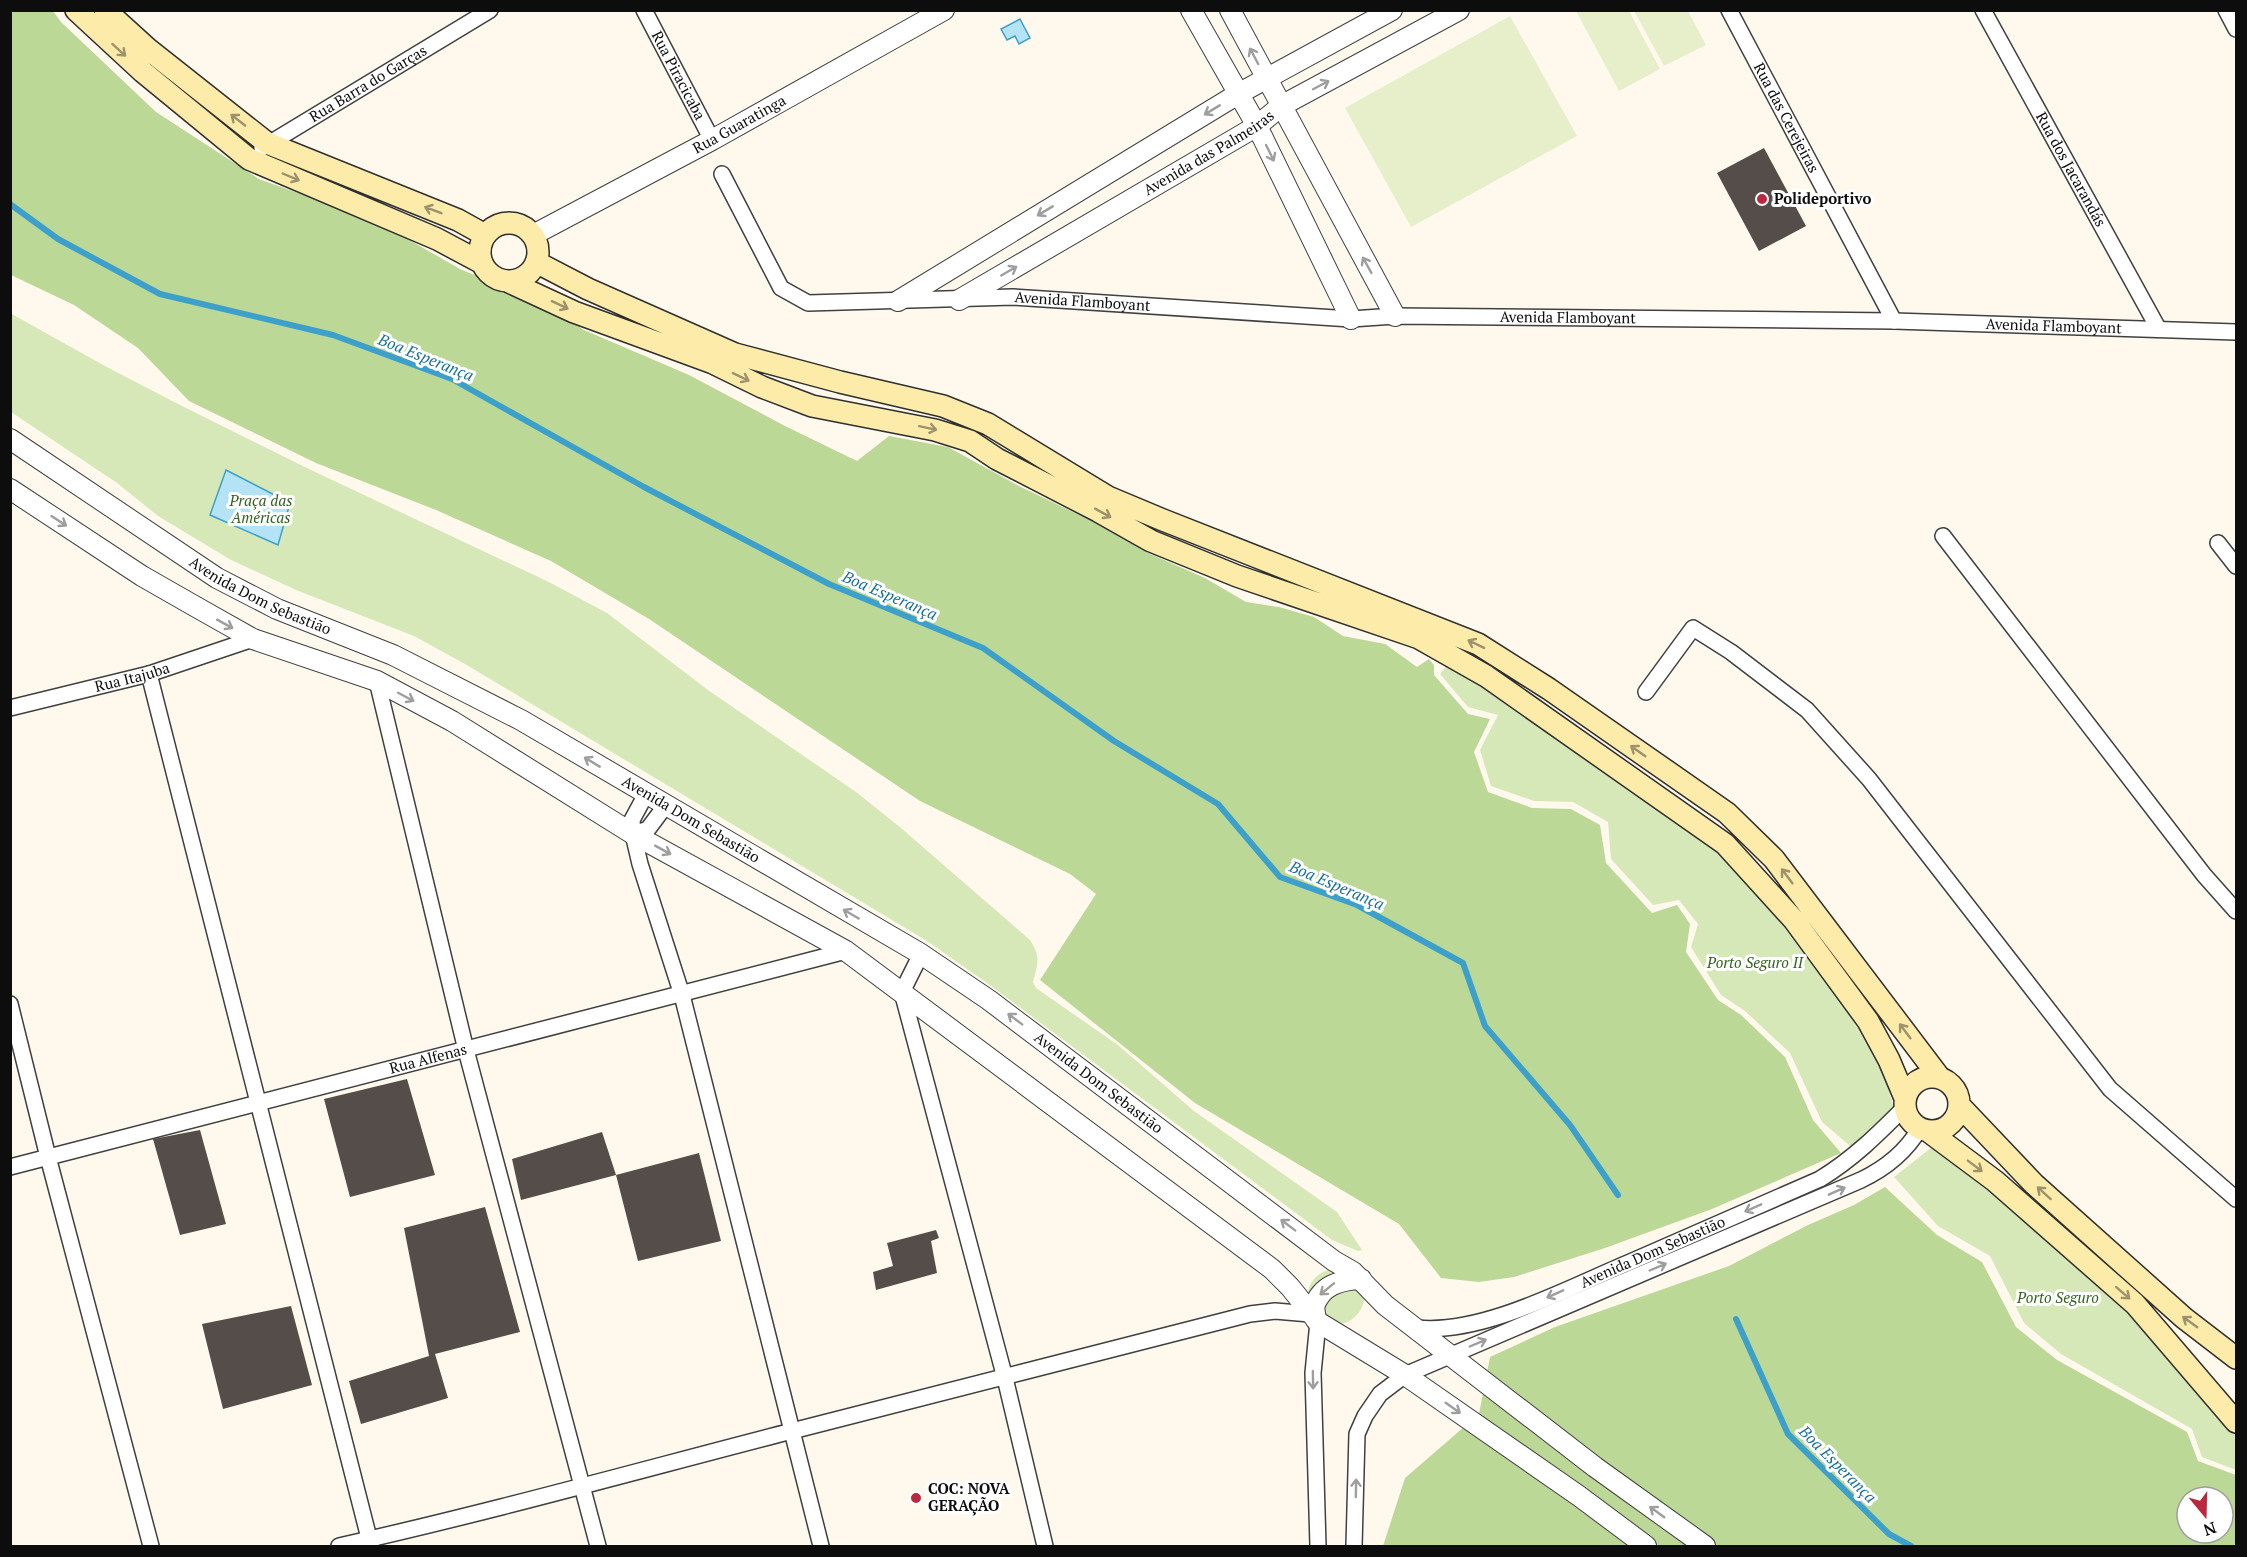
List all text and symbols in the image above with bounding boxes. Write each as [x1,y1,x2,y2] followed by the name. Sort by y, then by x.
[648,27,711,124] street label: Rua Piracicaba
[305,40,430,126] street label: Rua Barra do Garças
[111,43,126,57] one-way arrow
[1248,48,1259,66] one-way arrow
[1750,59,1824,176] street label: Rua das Cerejeiras
[1312,79,1329,91] one-way arrow
[689,90,789,158] street label: Rua Guaratinga
[1204,104,1221,116] one-way arrow
[1140,105,1278,199] street label: Avenida das Palmeiras
[2032,108,2111,230] street label: Rua dos Jacarandás
[230,113,246,126] one-way arrow
[1265,144,1277,162] one-way arrow
[282,172,300,183] one-way arrow
[1774,188,1871,208] place label: Polideportivo
[1755,192,1769,206] marker: Polideportivo
[424,204,443,215] one-way arrow
[1037,206,1054,218] one-way arrow
[1361,256,1372,274] one-way arrow
[1001,264,1018,276] one-way arrow
[1014,286,1152,315] street label: Avenida Flamboyant
[550,300,568,311] one-way arrow
[1500,306,1636,327] street label: Avenida Flamboyant
[1985,313,2123,337] street label: Avenida Flamboyant
[374,328,477,386] water label: Boa Esperança
[732,371,750,383] one-way arrow
[918,423,937,435] one-way arrow
[229,490,293,527] park label: Praça das Américas
[1093,508,1111,519] one-way arrow
[51,515,68,528] one-way arrow
[186,551,334,639] street label: Avenida Dom Sebastião
[838,565,941,625] water label: Boa Esperança
[217,618,234,630] one-way arrow
[1467,637,1485,649] one-way arrow
[93,657,172,696] street label: Rua Itajuba
[396,691,414,703] one-way arrow
[1631,745,1647,757] one-way arrow
[584,755,601,767] one-way arrow
[619,770,764,867] street label: Avenida Dom Sebastião
[654,844,671,856] one-way arrow
[1285,855,1388,915] water label: Boa Esperança
[1781,868,1793,884] one-way arrow
[843,907,860,919] one-way arrow
[1706,952,1805,972] park label: Porto Seguro II
[1007,1013,1023,1025] one-way arrow
[1898,1024,1911,1040] one-way arrow
[1031,1027,1167,1137] street label: Avenida Dom Sebastião
[387,1038,469,1078] street label: Rua Alfenas
[1967,1159,1983,1172] one-way arrow
[1828,1185,1846,1196] one-way arrow
[2037,1186,2052,1200] one-way arrow
[1745,1203,1763,1214] one-way arrow
[1577,1211,1728,1292] street label: Avenida Dom Sebastião
[1280,1219,1296,1231] one-way arrow
[1648,1261,1667,1272] one-way arrow
[1319,1283,1335,1296] one-way arrow
[2115,1286,2130,1300] one-way arrow
[2016,1287,2099,1307] park label: Porto Seguro
[1547,1289,1565,1300] one-way arrow
[2182,1316,2198,1329] one-way arrow
[1469,1337,1487,1348] one-way arrow
[1308,1369,1319,1389] one-way arrow
[1445,1402,1461,1414] one-way arrow
[1794,1420,1881,1507] water label: Boa Esperança
[928,1478,1010,1516] place label: COC: NOVA GERAÇÃO
[1350,1479,1361,1499] one-way arrow
[2175,1485,2235,1545] north arrow
[909,1491,923,1505] marker: COC: NOVA GERAÇÃO
[1650,1506,1666,1518] one-way arrow
[2201,1517,2219,1542] text: N

